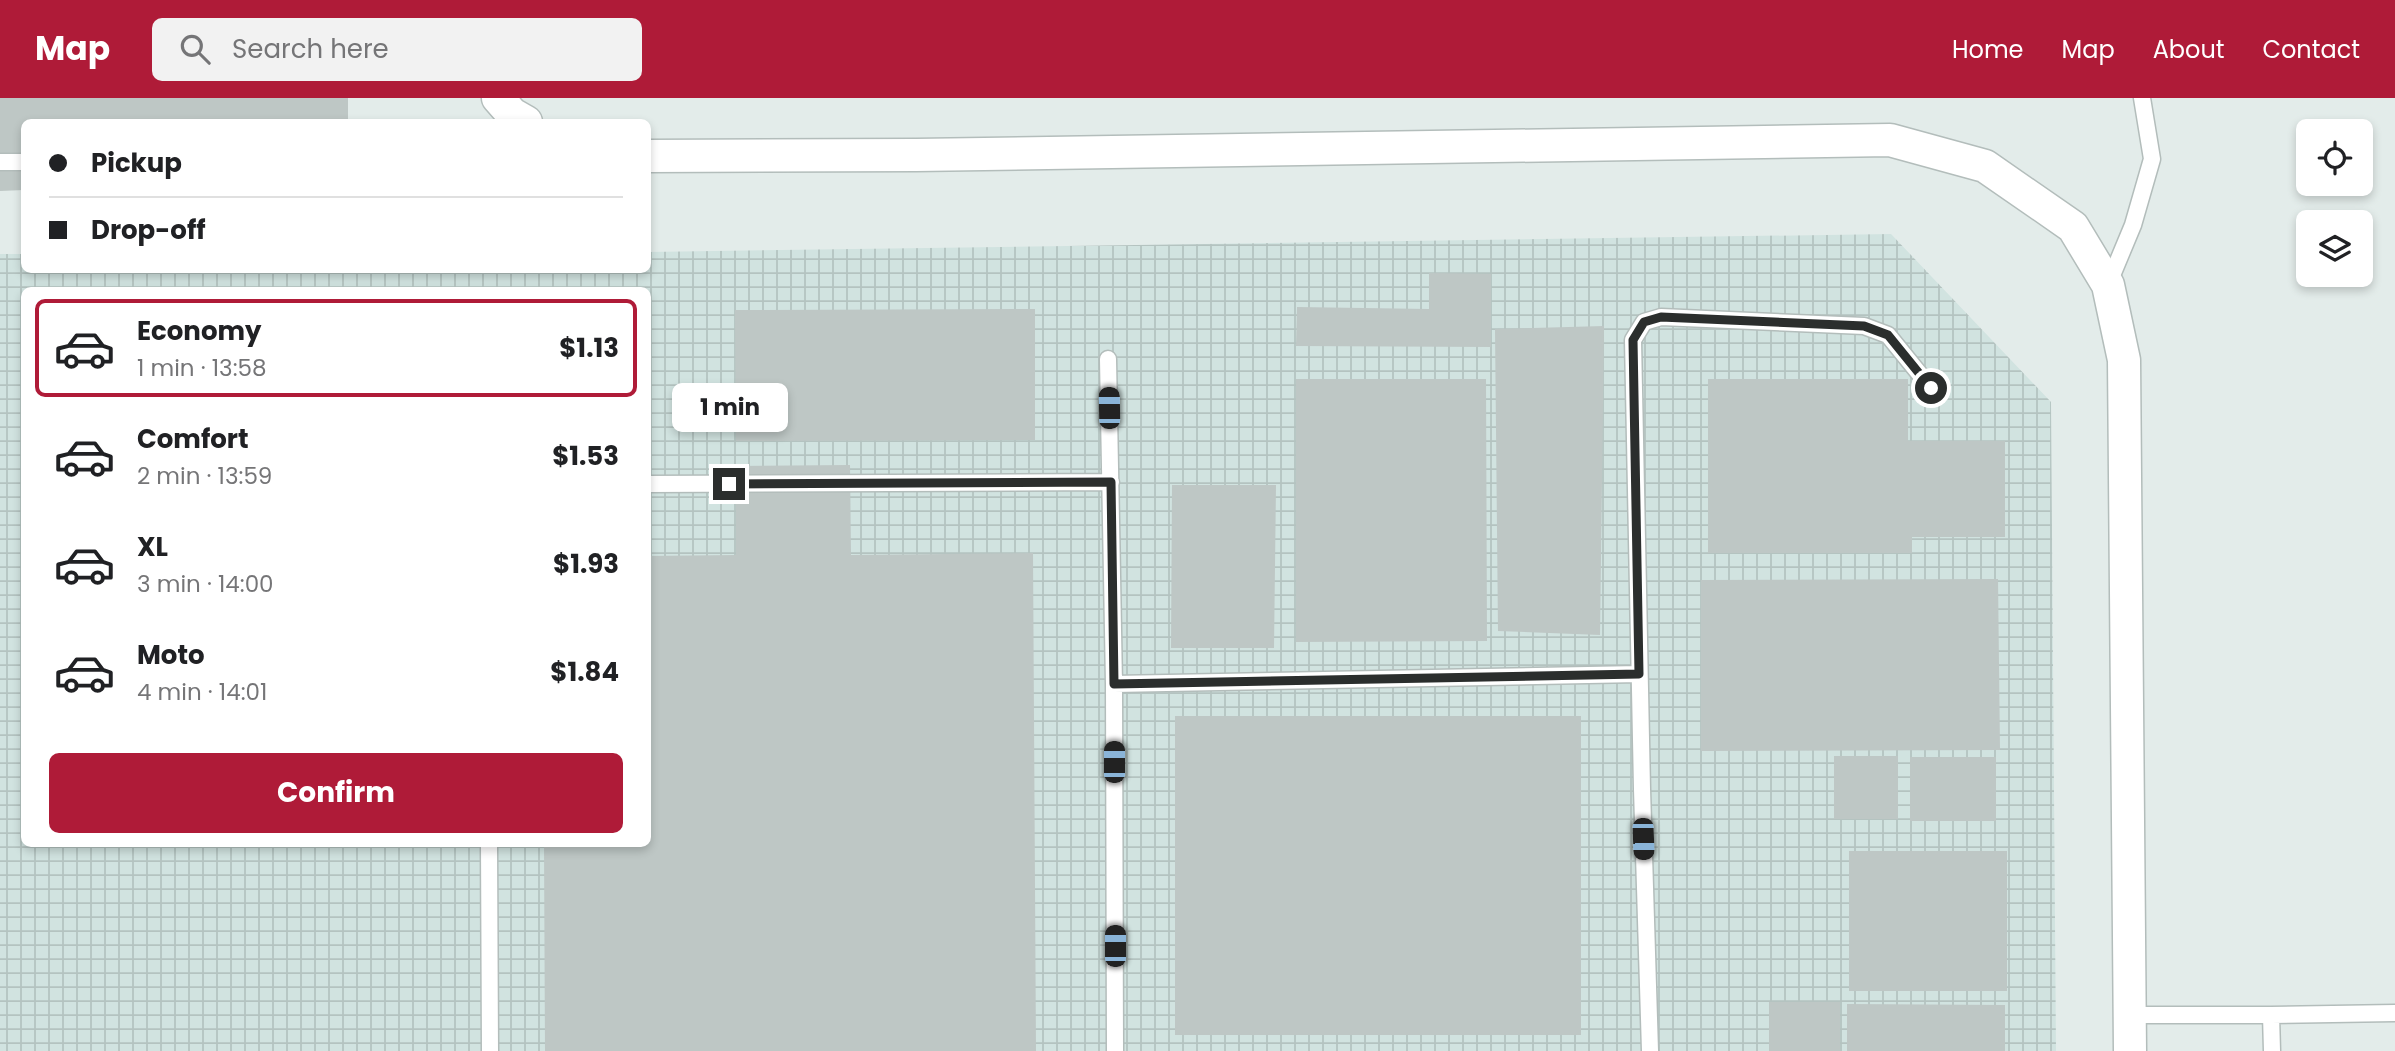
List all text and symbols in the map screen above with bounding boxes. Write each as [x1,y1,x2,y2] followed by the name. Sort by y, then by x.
[152,18,642,81] search box
[35,25,110,72] text: Map
[176,30,214,68] icon: search
[232,31,389,67] text: Search here
[1952,33,2024,66] text: Home
[2062,33,2115,66] text: Map
[2153,33,2224,66] text: About
[2262,33,2360,66] text: Contact
[2296,119,2373,287] map controls
[2296,119,2373,196] button: locate
[91,145,182,181] text: Pickup
[2296,210,2373,287] button: layers
[91,212,206,248] text: Drop-off
[137,313,261,349] text: Economy
[53,317,116,380] icon: car
[559,330,619,366] text: $1.13
[137,352,267,384] text: 1 min · 13:58
[1915,372,1947,404] route start
[671,382,787,432] callout: 1 min
[1099,387,1120,429] car
[700,391,760,423] text: 1 min
[137,421,249,457] text: Comfort
[53,425,116,488] icon: car
[552,438,619,474] text: $1.53
[137,460,272,492] text: 2 min · 13:59
[713,468,745,500] route end
[137,529,168,565] text: XL
[53,533,116,596] icon: car
[553,546,619,582] text: $1.93
[137,568,274,600] text: 3 min · 14:00
[137,637,205,673] text: Moto
[53,641,116,704] icon: car
[550,654,619,690] text: $1.84
[137,676,267,708] text: 4 min · 14:01
[1104,741,1125,783] car
[49,753,623,833] button: Confirm
[1632,818,1655,860] car
[1105,925,1126,967] car

